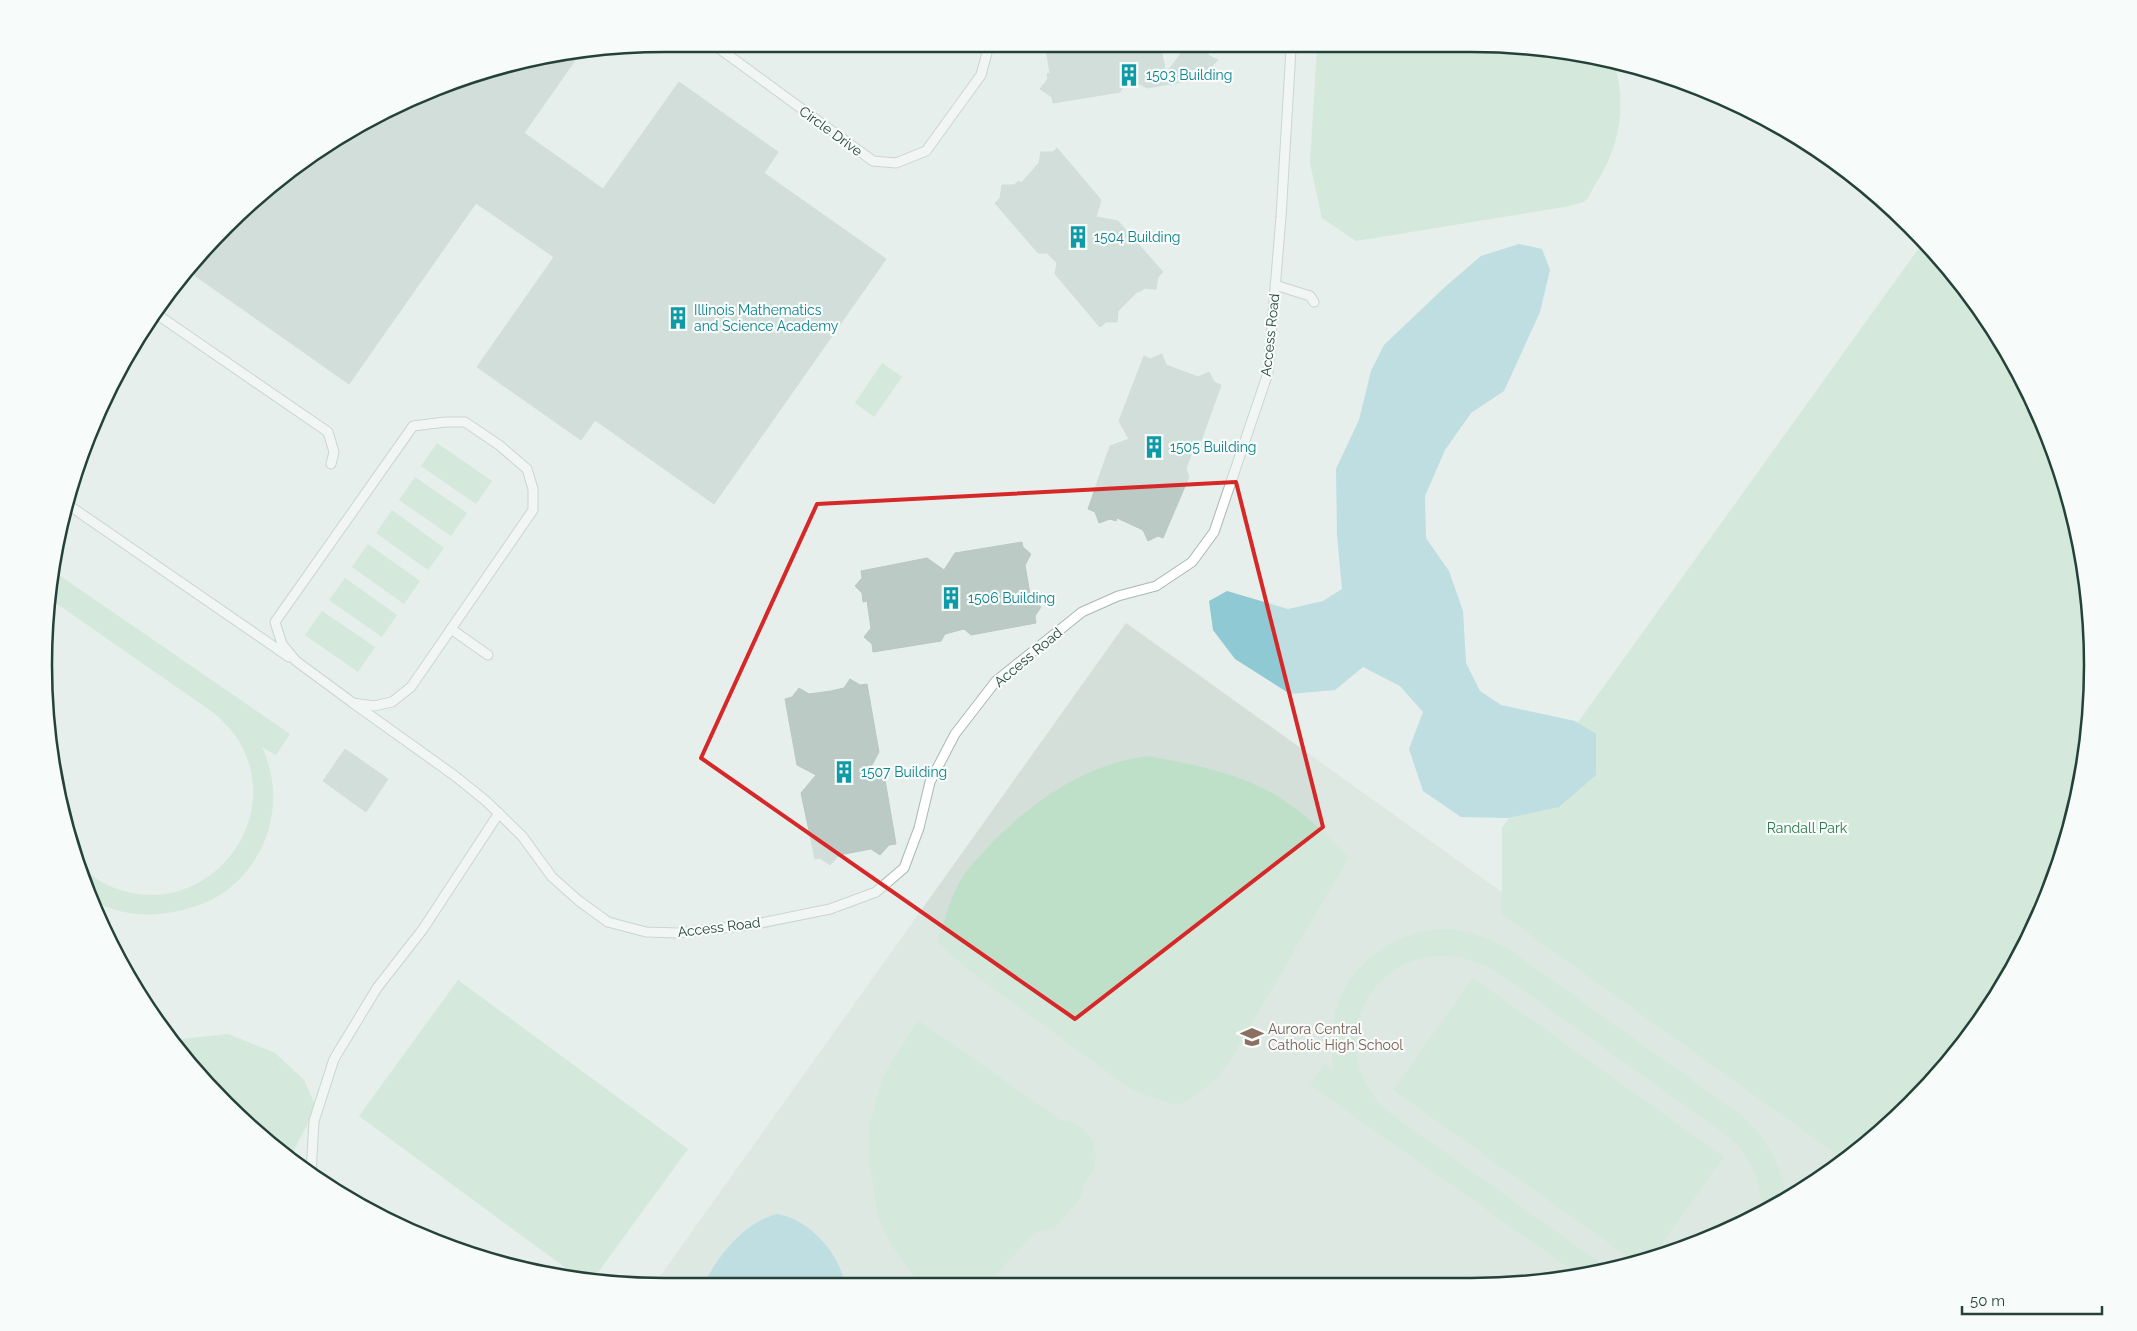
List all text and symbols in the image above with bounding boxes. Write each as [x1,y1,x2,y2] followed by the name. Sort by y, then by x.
[1116,62,1142,88] building icon: 1503 Building
[1146,67,1232,83] place label: 1503 Building
[796,103,866,159] street label: Circle Drive
[1065,224,1091,250] building icon: 1504 Building
[1094,229,1180,245] place label: 1504 Building
[1258,293,1282,377] street label: Access Road
[694,302,839,334] place label: Illinois Mathematics and Science Academy
[665,305,691,331] building icon: Illinois Mathematics and Science Academy
[1141,434,1167,460] building icon: 1505 Building
[1170,439,1256,455] place label: 1505 Building
[938,585,964,611] building icon: 1506 Building
[968,590,1055,606] place label: 1506 Building
[991,624,1065,690] street label: Access Road
[831,759,857,785] building icon: 1507 Building
[861,764,947,780] place label: 1507 Building
[1767,820,1848,836] park label: Randall Park
[677,914,761,940] street label: Access Road
[1268,1021,1403,1053] place label: Aurora Central Catholic High School
[1239,1024,1265,1050] school or university icon: Aurora Central Catholic High School
[1962,1284,2102,1316] scale bar
[1970,1292,2005,1310] text: 50 m

